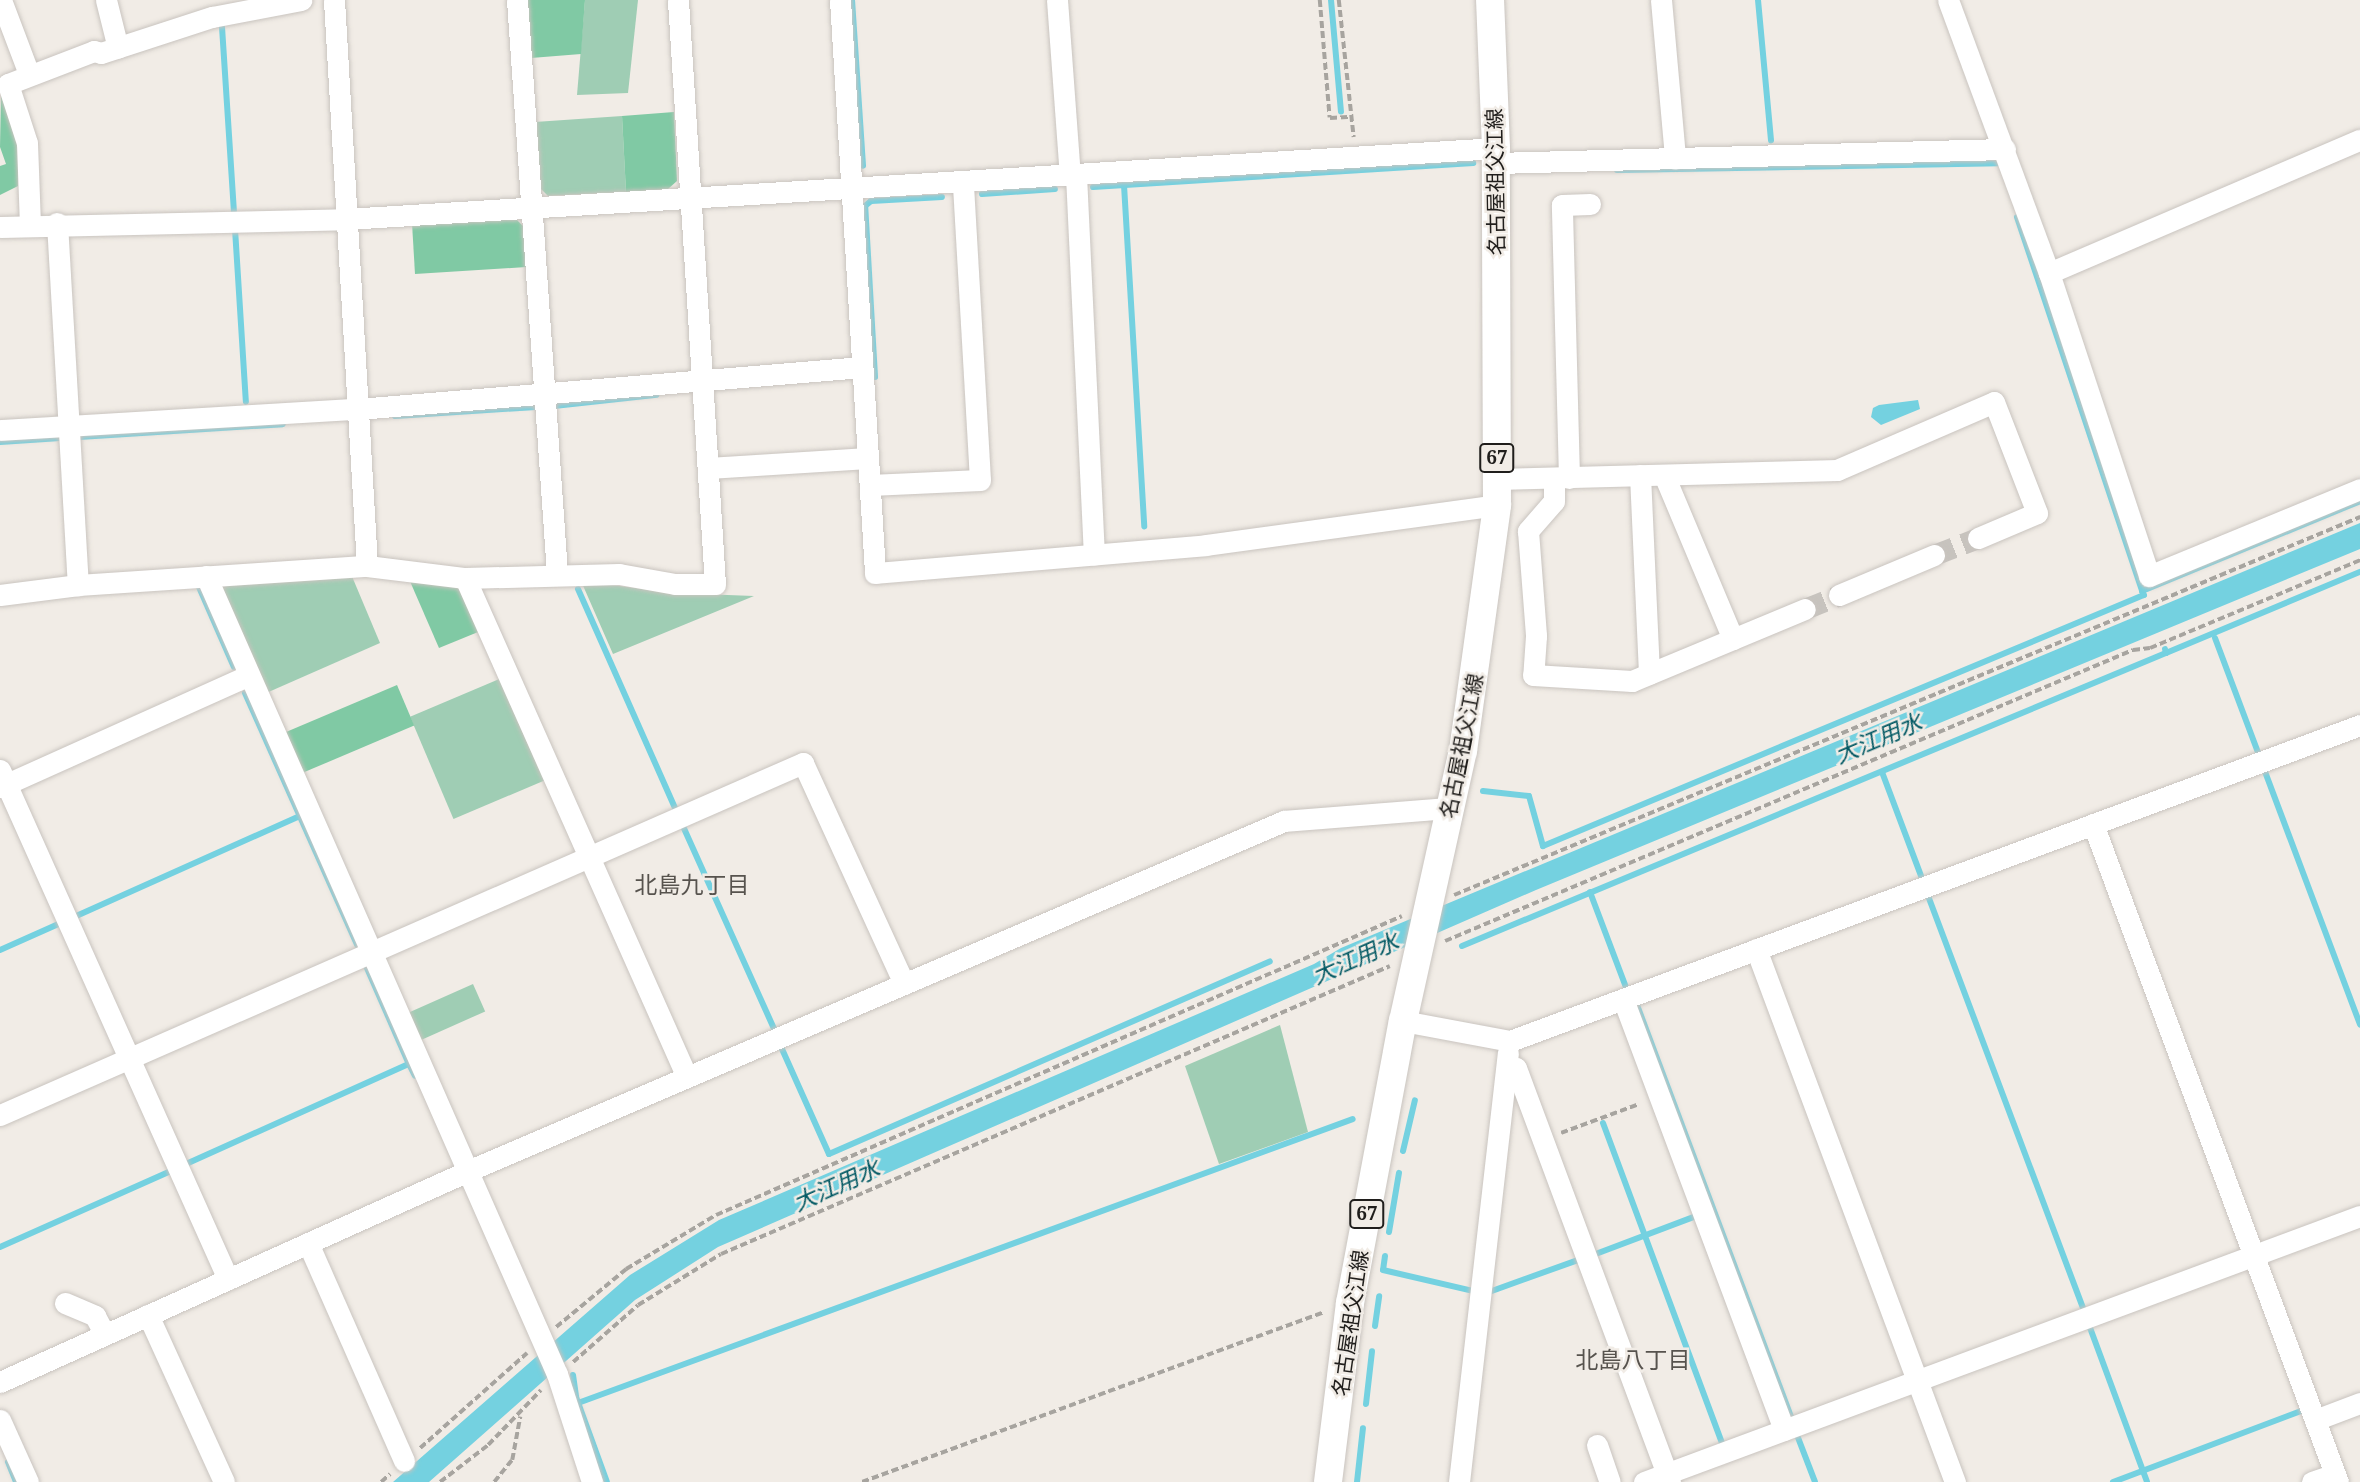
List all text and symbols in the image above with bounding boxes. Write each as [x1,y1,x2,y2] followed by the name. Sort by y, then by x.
[1481,108,1509,256] street label: 名古屋祖父江線
[1478,442,1516,474] road number: 67
[1435,671,1487,821] street label: 名古屋祖父江線
[1830,707,1926,769] water label: 大江用水
[635,870,749,898] district label: 北島九丁目
[1307,927,1403,989] water label: 大江用水
[788,1154,884,1216] water label: 大江用水
[1348,1198,1386,1230] road number: 67
[1327,1248,1373,1398] street label: 名古屋祖父江線
[1576,1345,1690,1373] district label: 北島八丁目

